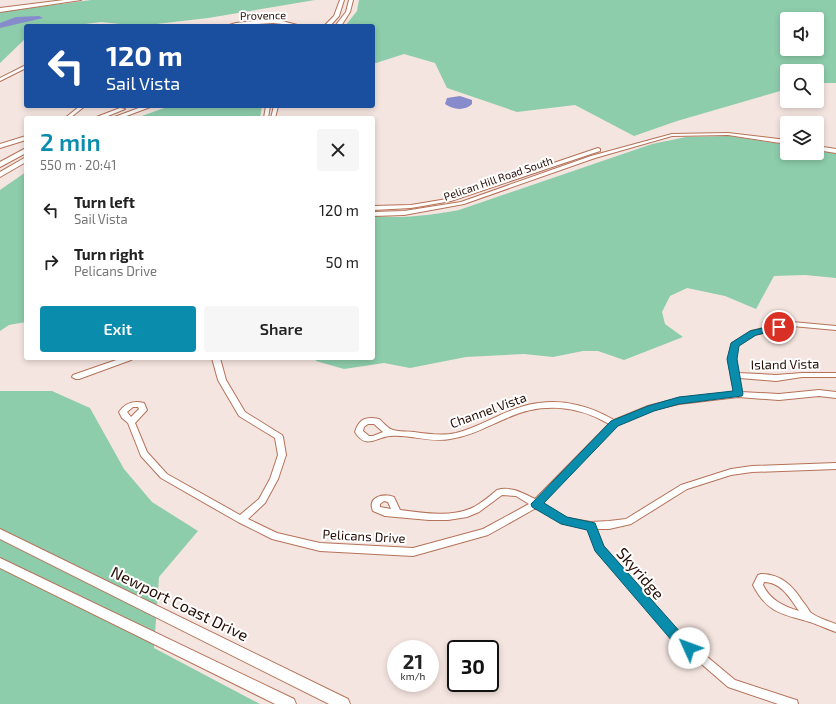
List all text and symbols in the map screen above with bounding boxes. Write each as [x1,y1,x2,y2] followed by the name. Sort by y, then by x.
[240,8,286,22] street label: Provence
[780,12,824,160] map controls
[780,12,824,56] button: sound
[106,38,183,72] text: 120 m
[40,40,92,92] icon: left
[780,64,824,108] button: search
[106,72,180,94] text: Sail Vista
[780,116,824,160] button: layers
[40,127,101,156] text: 2 min
[317,129,359,171] button: close
[442,153,554,203] street label: Pelican Hill Road South
[40,157,116,173] text: 550 m · 20:41
[74,193,135,211] text: Turn left
[40,199,62,221] icon: left
[319,201,359,219] text: 120 m
[74,211,128,227] text: Sail Vista
[74,245,144,263] text: Turn right
[40,251,62,273] icon: right
[325,253,359,271] text: 50 m
[74,263,157,279] text: Pelicans Drive
[40,306,196,352] button: Exit
[204,306,359,352] button: Share
[762,310,796,344] pin
[768,316,790,338] icon: arrive
[751,355,819,373] street label: Island Vista
[448,389,528,431] street label: Channel Vista
[322,526,406,546] street label: Pelicans Drive
[613,543,669,603] street label: Skyridge
[108,562,252,644] street label: Newport Coast Drive
[668,627,710,669] position arrow
[447,640,499,692] speed limit sign: 30
[403,649,423,673] text: 21
[401,670,425,682] text: km/h

